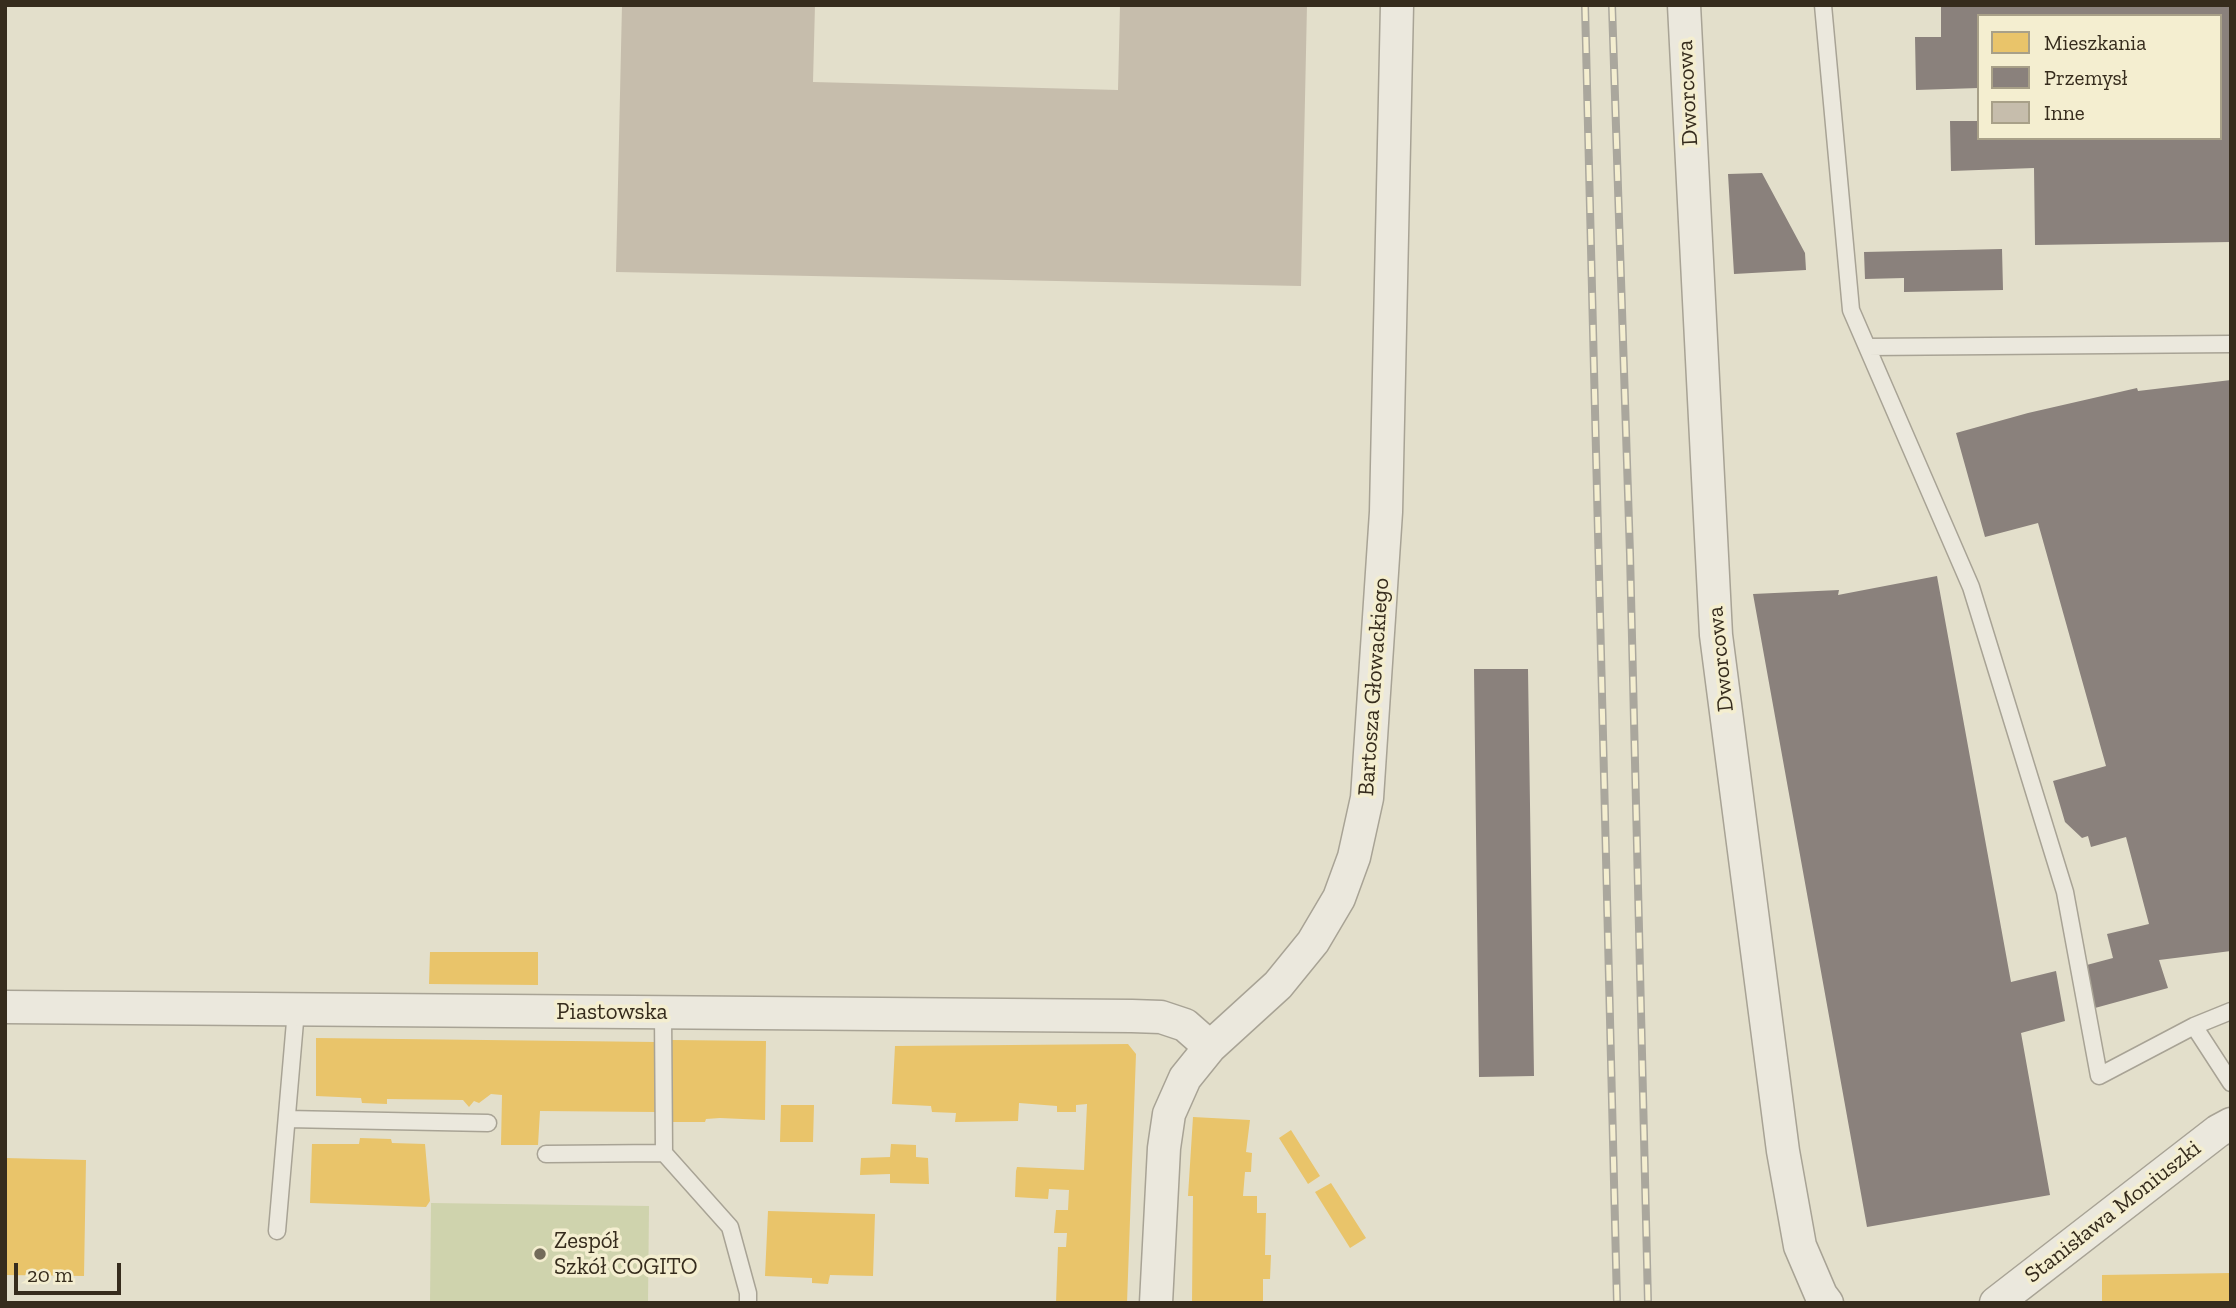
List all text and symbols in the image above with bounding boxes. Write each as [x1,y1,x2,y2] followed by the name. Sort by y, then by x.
[1977,14,2222,140] legend
[2044,30,2146,55] text: Mieszkania
[1671,39,1705,147] street label: Dworcowa
[2044,65,2128,90] text: Przemysł
[2044,100,2085,125] text: Inne
[1353,577,1395,797] street label: Bartosza Głowackiego
[1702,605,1740,713] street label: Dworcowa
[556,998,668,1026] street label: Piastowska
[2020,1135,2206,1289] street label: Stanisława Moniuszki
[554,1227,697,1281] place label: Zespół Szkół COGITO
[532,1246,548,1262] marker: Zespół Szkół COGITO
[18,1248,124,1292] scale bar
[27,1262,73,1287] text: 20 m

